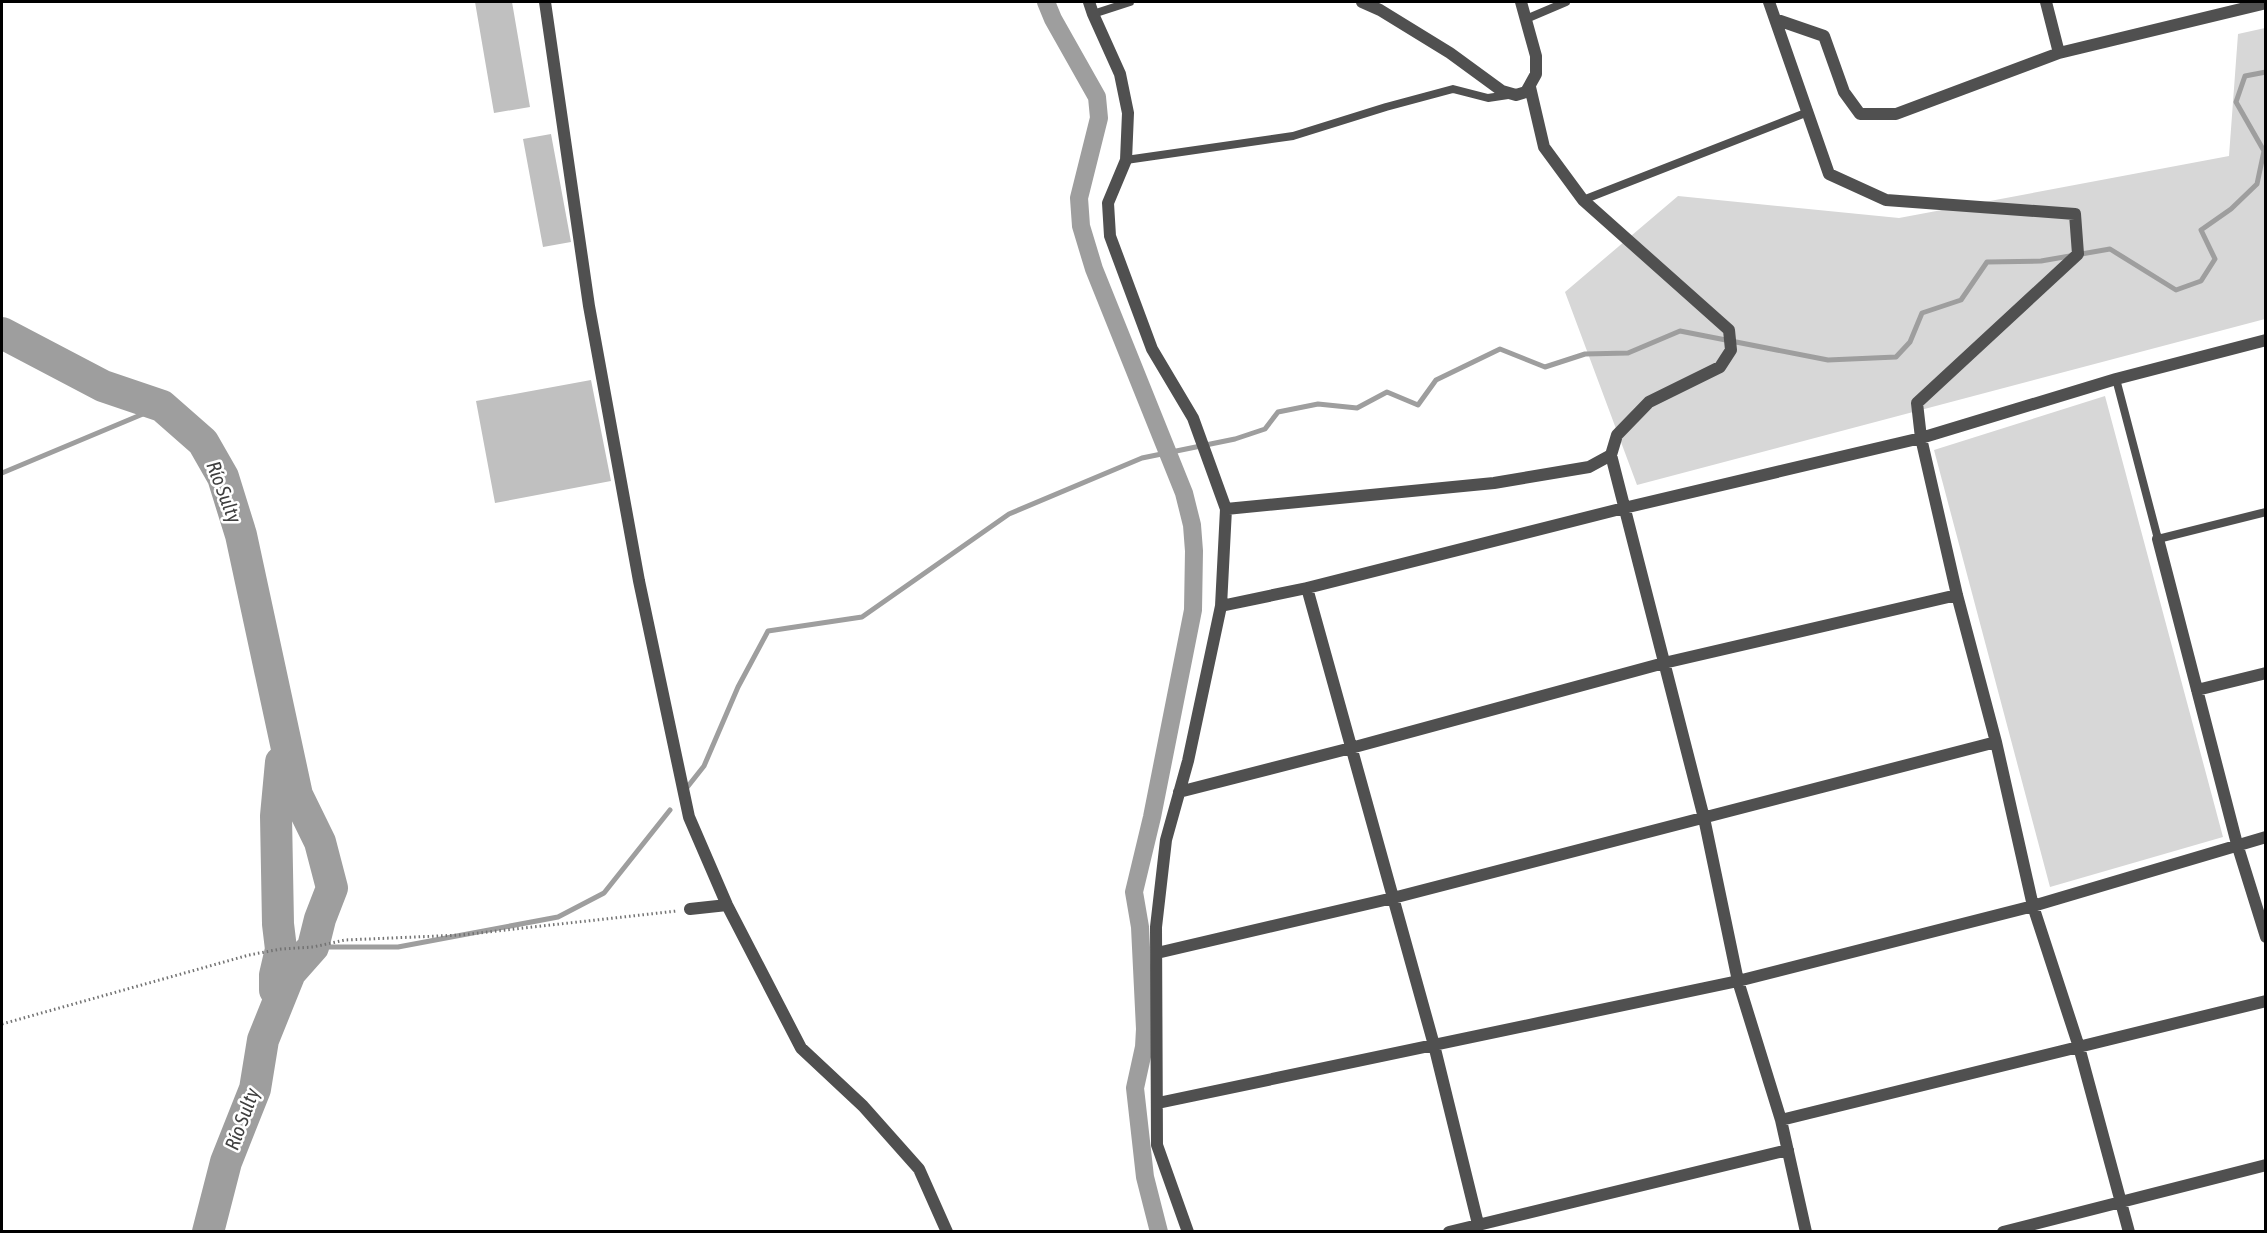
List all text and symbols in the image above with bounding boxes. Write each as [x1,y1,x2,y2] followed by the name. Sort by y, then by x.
[202,458,247,527] water label: Río Sulty
[220,1084,264,1153] water label: Río Sulty

